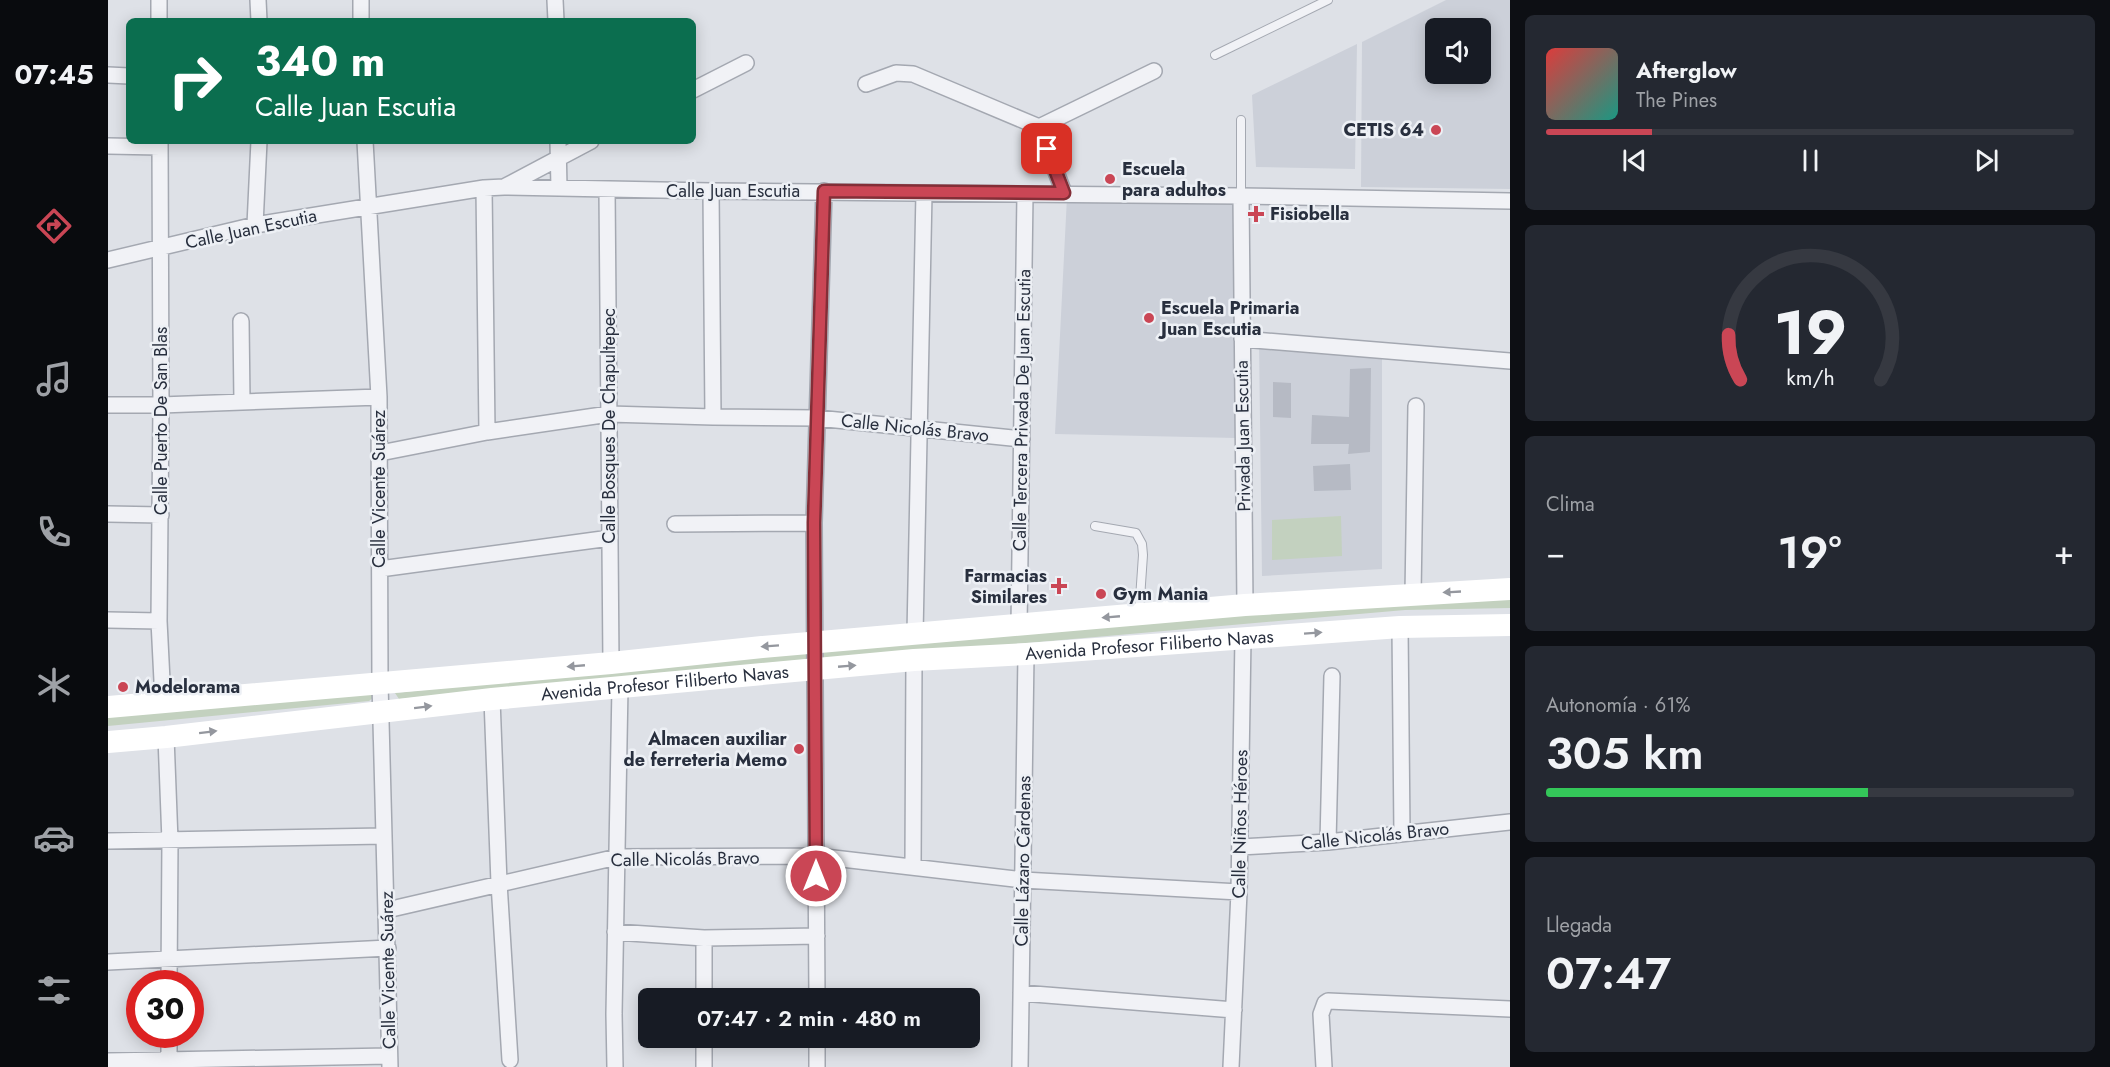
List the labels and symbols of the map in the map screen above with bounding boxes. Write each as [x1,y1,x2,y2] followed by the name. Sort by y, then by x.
[1343,117,1424,143] place label: CETIS 64
[1021,123,1072,174] pin
[1429,123,1443,137] marker: CETIS 64
[1122,156,1226,203] place label: Escuela para adultos
[1103,172,1117,186] marker: Escuela para adultos
[666,178,800,204] street label: Calle Juan Escutia
[1270,201,1350,227] place label: Fisiobella
[183,202,319,256] street label: Calle Juan Escutia
[1247,205,1265,223] marker: Fisiobella
[1007,269,1037,551] street label: Calle Tercera Privada De Juan Escutia
[1158,295,1299,342] place label: Escuela Primaria Juan Escutia
[596,308,622,544] street label: Calle Bosques De Chapultepec
[1142,311,1156,325] marker: Escuela Primaria Juan Escutia
[148,327,174,515] street label: Calle Puerto De San Blas
[1229,360,1257,512] street label: Privada Juan Escutia
[840,407,991,449] street label: Calle Nicolás Bravo
[366,409,392,568] street label: Calle Vicente Suárez
[964,563,1047,610] place label: Farmacias Similares
[1052,579,1066,593] marker: Farmacias Similares
[1113,581,1208,607] place label: Gym Mania
[1094,587,1108,601] marker: Gym Mania
[1442,588,1461,597] one-way arrow
[1101,612,1120,622] one-way arrow
[1024,623,1274,667] street label: Avenida Profesor Filiberto Navas
[1304,628,1323,638] one-way arrow
[760,641,779,651] one-way arrow
[540,659,790,707] street label: Avenida Profesor Filiberto Navas
[566,661,585,671] one-way arrow
[837,661,856,671] one-way arrow
[135,674,240,700] place label: Modelorama
[116,680,130,694] marker: Modelorama
[413,703,432,712] one-way arrow
[624,726,788,773] place label: Almacen auxiliar de ferreteria Memo
[199,728,218,737] one-way arrow
[792,742,806,756] marker: Almacen auxiliar de ferreteria Memo
[1226,749,1254,899] street label: Calle Niños Héroes
[1009,775,1037,947] street label: Calle Lázaro Cárdenas
[1300,815,1451,857] street label: Calle Nicolás Bravo
[784,844,848,908] position arrow
[610,845,760,873] street label: Calle Nicolás Bravo
[374,890,402,1049] street label: Calle Vicente Suárez
[126,970,204,1048] speed limit sign: 30

